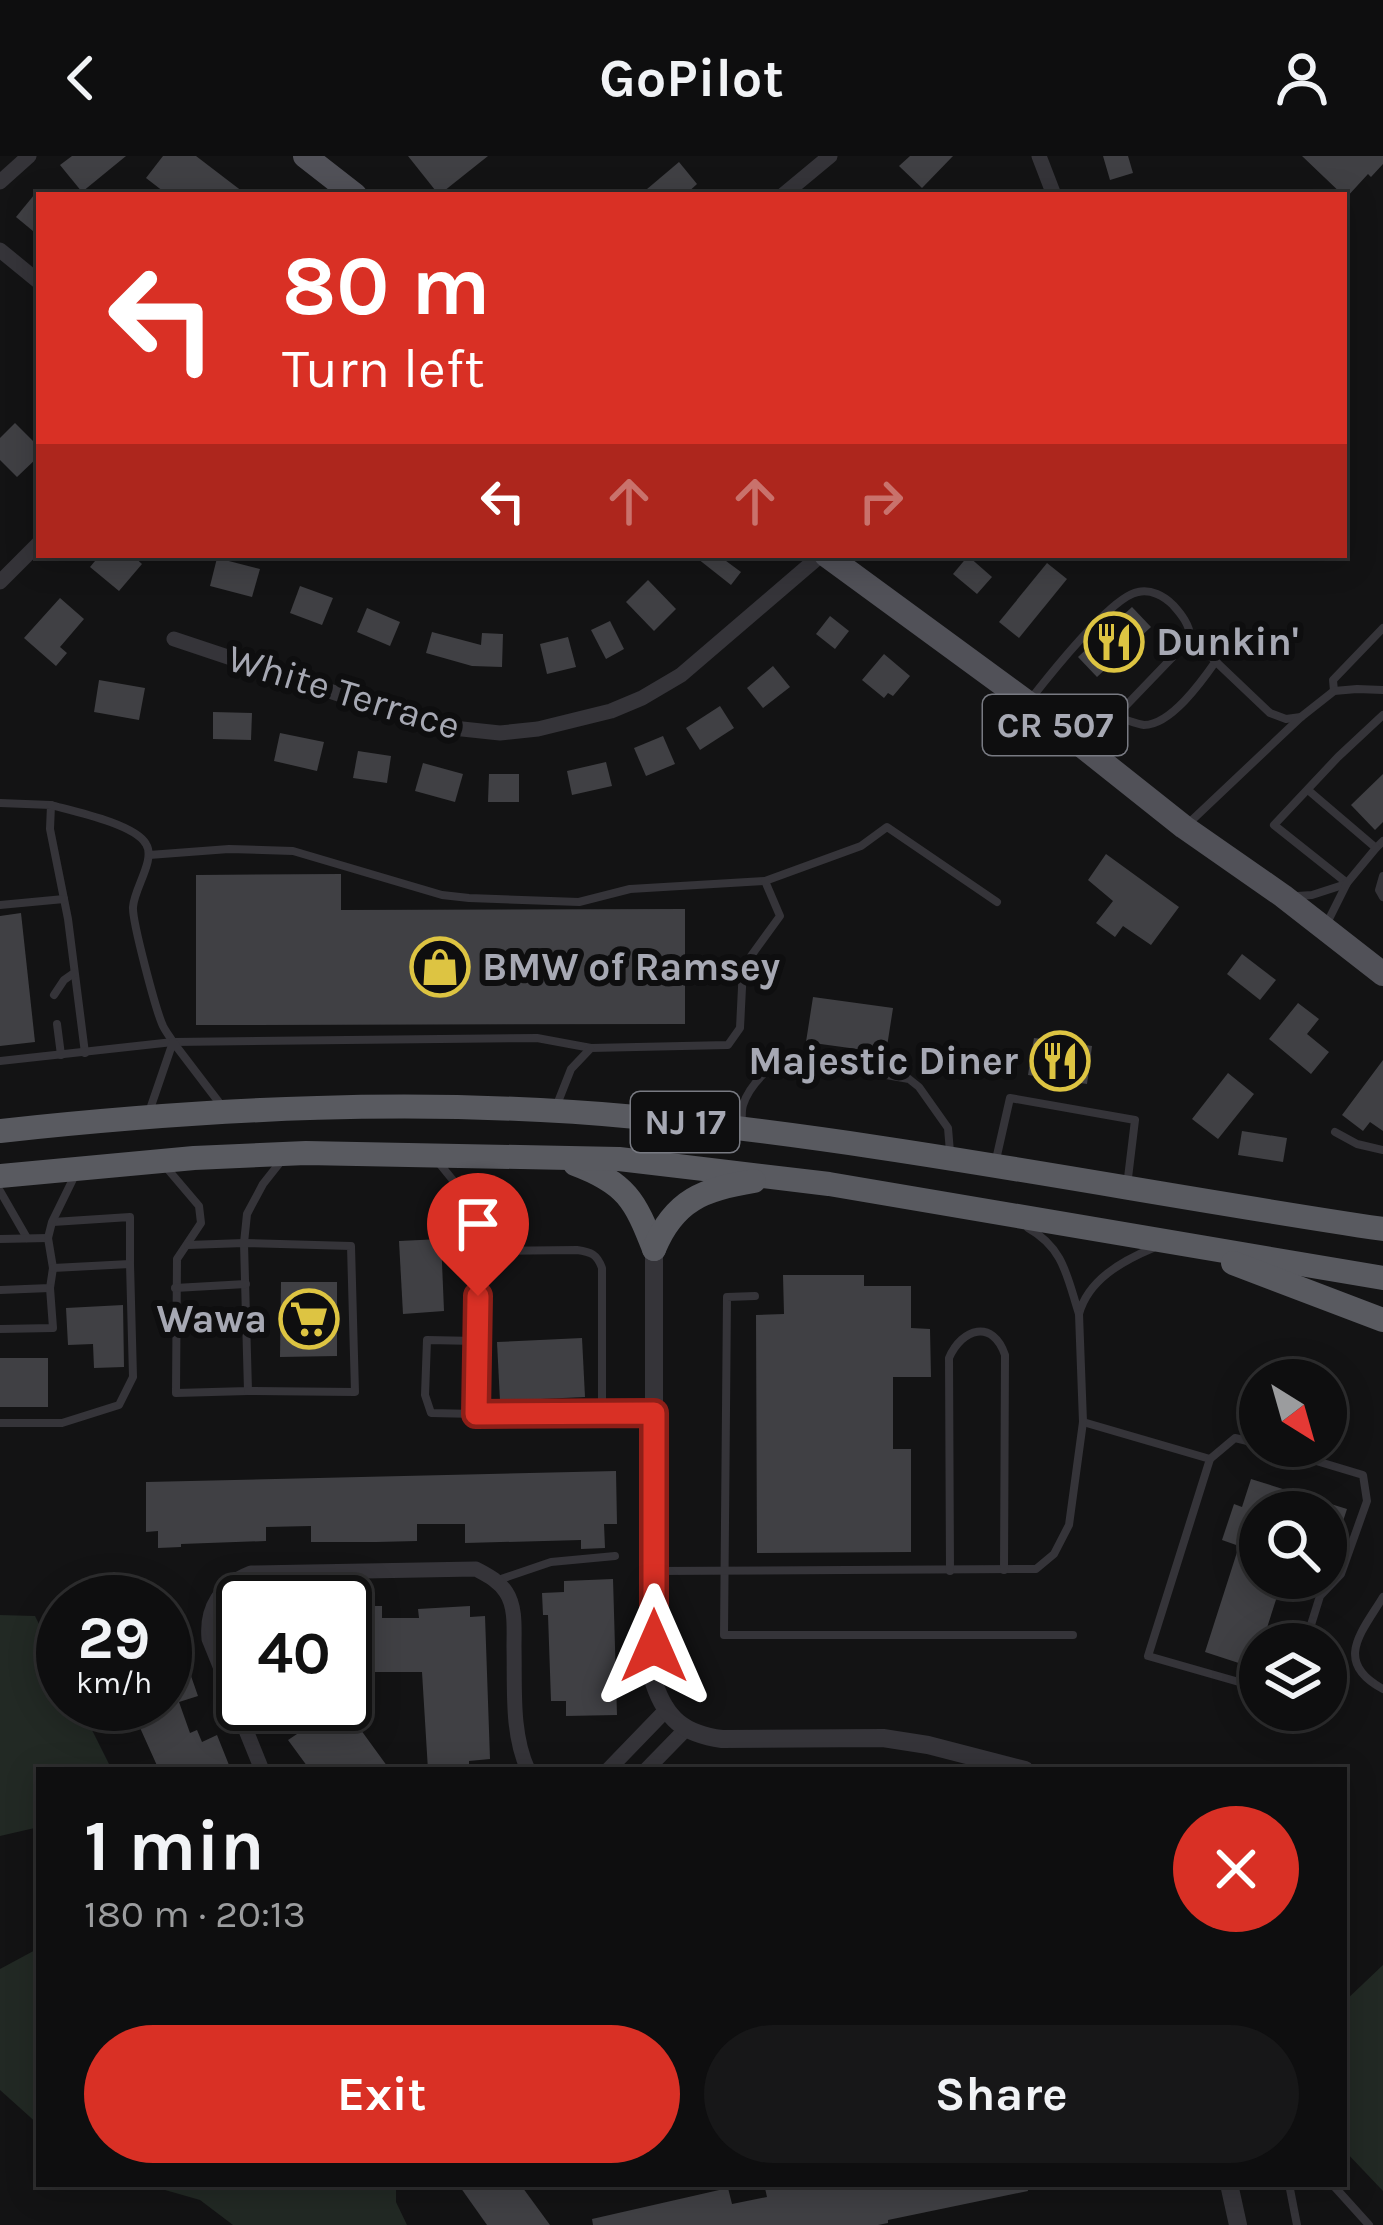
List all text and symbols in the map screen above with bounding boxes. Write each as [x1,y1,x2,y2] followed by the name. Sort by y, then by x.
[48,45,114,111] icon: back
[1269,45,1335,111] icon: person
[599,46,784,110] text: GoPilot
[282,237,490,335] text: 80 m
[84,240,240,396] icon: left
[282,337,485,401] text: Turn left
[470,468,536,534] icon: left
[596,468,662,534] icon: ahead
[722,468,788,534] icon: ahead
[848,468,914,534] icon: right
[1083,611,1145,673] restaurant icon: Dunkin'
[1156,619,1299,665] place label: Dunkin'
[222,635,466,749] street label: White Terrace
[983,695,1127,755] road number: CR 507
[409,936,471,998] shop icon: BMW of Ramsey
[482,944,781,990] place label: BMW of Ramsey
[1029,1030,1091,1092] restaurant icon: Majestic Diner
[748,1038,1019,1084] place label: Majestic Diner
[631,1092,739,1152] road number: NJ 17
[427,1173,529,1296] pin
[445,1191,511,1257] icon: arrive
[278,1288,340,1350] supermarket icon: Wawa
[156,1296,267,1342] place label: Wawa
[1239,1359,1347,1467] north arrow
[1239,1359,1347,1731] map controls
[1239,1491,1347,1599] button: search
[216,1575,372,1731] speed limit sign: 40
[591,1583,717,1709] position arrow
[78,1603,150,1673] text: 29
[1239,1623,1347,1731] button: layers
[76,1665,152,1701] text: km/h
[84,1804,265,1888] text: 1 min
[1173,1806,1299,1932] button: close
[84,1891,306,1937] text: 180 m · 20:13
[84,2025,680,2163] button: Exit
[704,2025,1299,2163] button: Share

